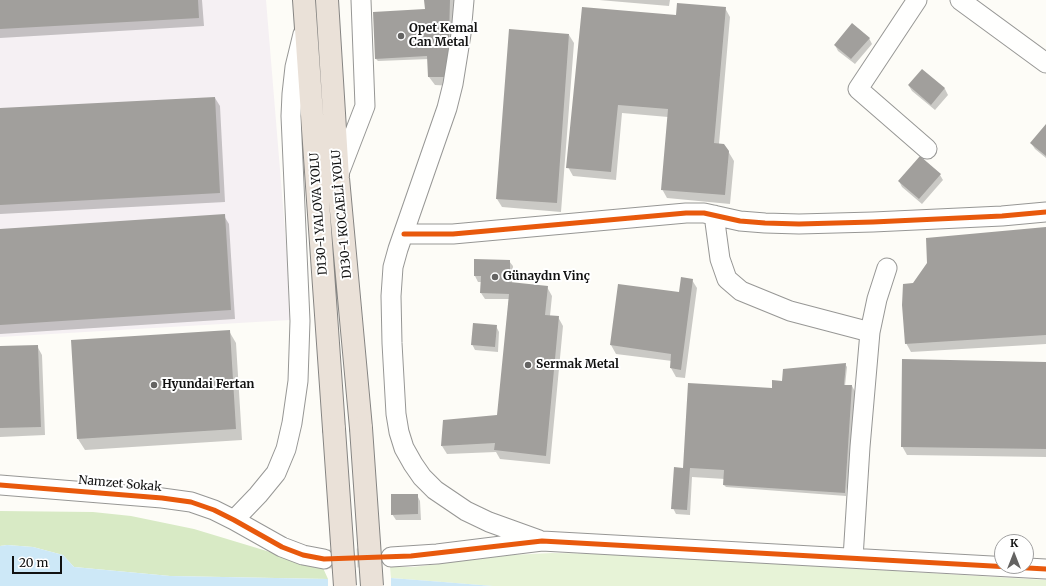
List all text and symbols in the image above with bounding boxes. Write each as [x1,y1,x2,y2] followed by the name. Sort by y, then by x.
[409,22,478,50] place label: Opet Kemal Can Metal
[396,31,406,41] marker: Opet Kemal Can Metal
[329,149,355,279] street label: D130-1 KOCAELİ YOLU
[308,152,330,276] street label: D130-1 YALOVA YOLU
[503,270,590,284] place label: Günaydın Vinç
[490,272,500,282] marker: Günaydın Vinç
[536,358,619,372] place label: Sermak Metal
[523,360,533,370] marker: Sermak Metal
[162,378,254,392] place label: Hyundai Fertan
[149,380,159,390] marker: Hyundai Fertan
[78,473,162,495] street label: Namzet Sokak
[994,534,1034,574] north arrow
[1010,536,1018,550] text: K
[14,548,64,574] scale bar
[19,555,48,570] text: 20 m

